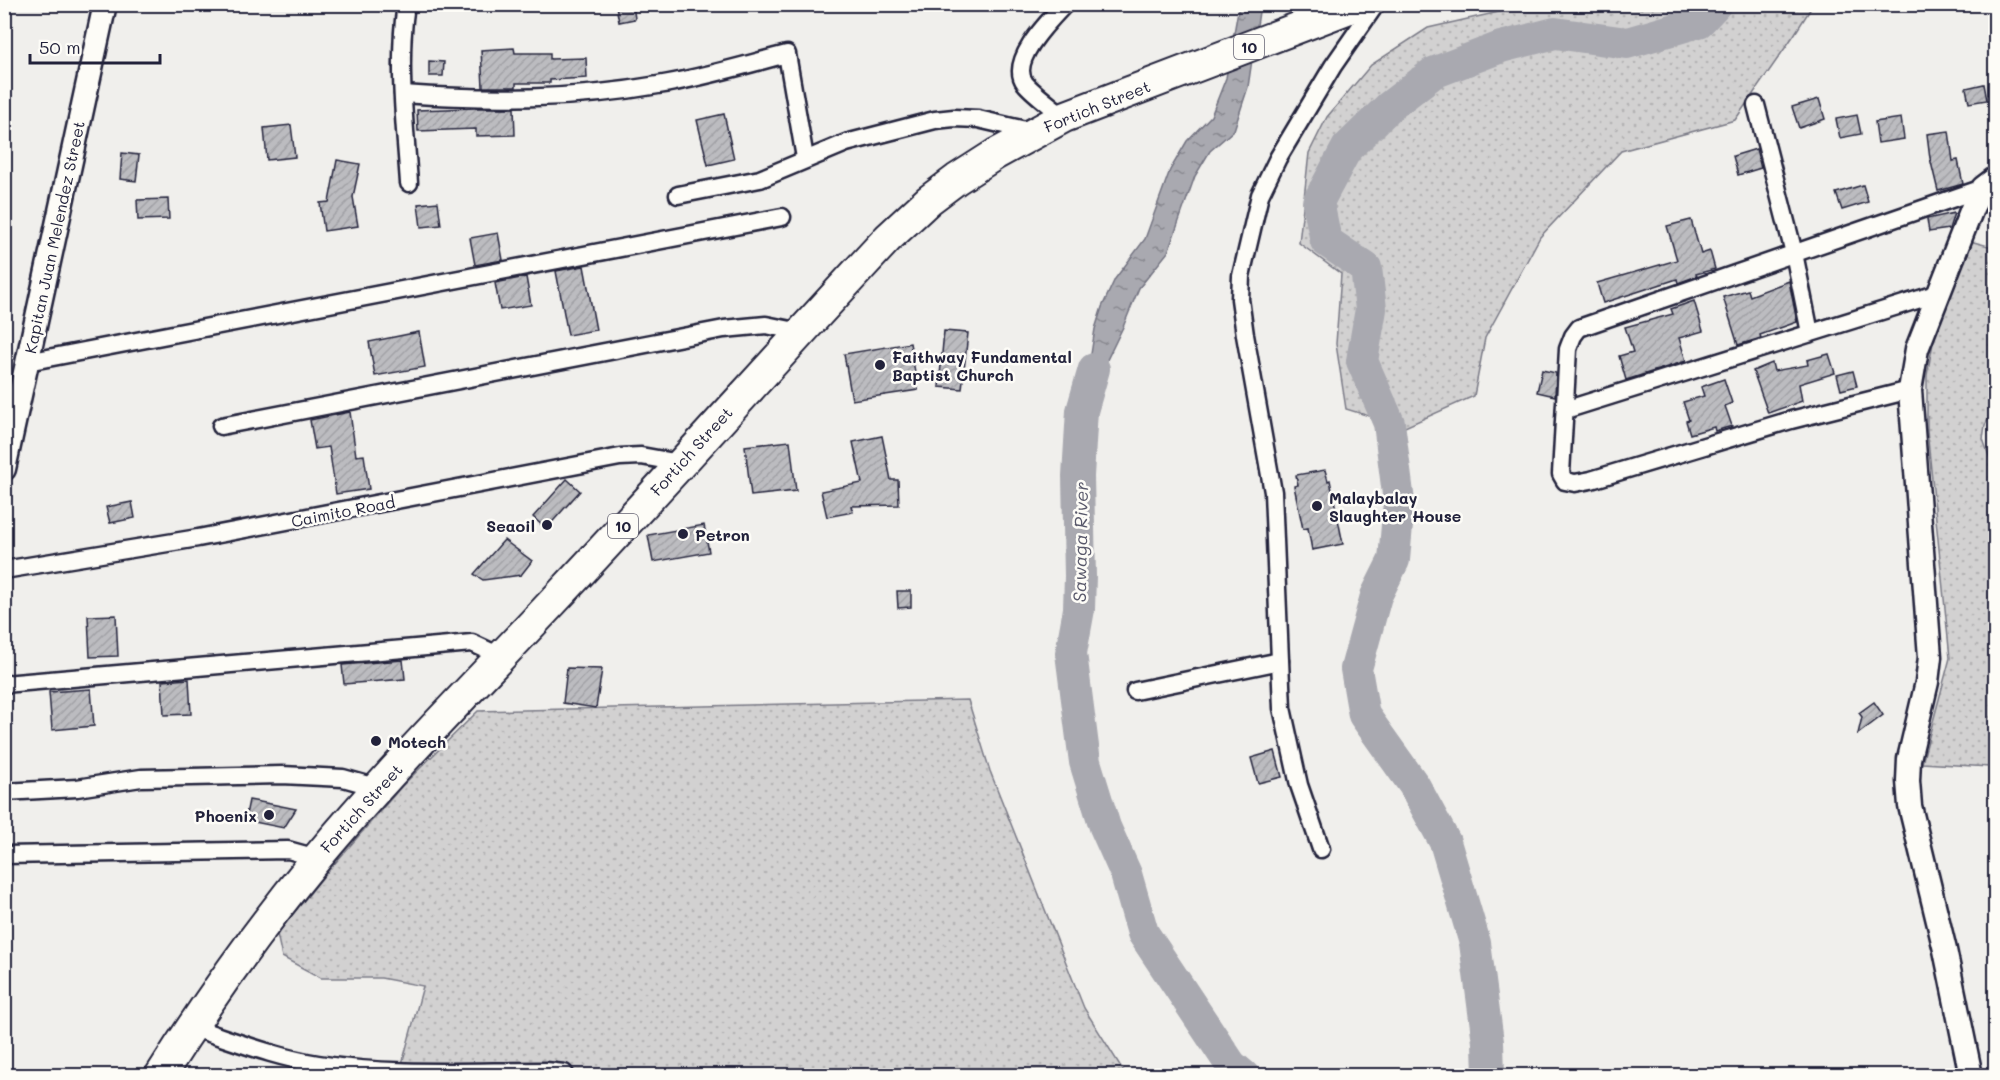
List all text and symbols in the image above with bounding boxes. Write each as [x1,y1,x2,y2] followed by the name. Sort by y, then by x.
[30,27,160,65] scale bar
[39,35,81,59] text: 50 m
[1234,35,1264,59] road number: 10
[1041,75,1153,137] street label: Fortich Street
[19,119,89,355] street label: Kapitan Juan Melendez Street
[892,346,1072,385] place label: Faithway Fundamental Baptist Church
[873,358,887,372] marker: Faithway Fundamental Baptist Church
[645,402,737,500] street label: Fortich Street
[1067,481,1093,603] water label: Sawaga River
[1329,487,1461,526] place label: Malaybalay Slaughter House
[289,491,397,531] street label: Caimito Road
[1310,499,1324,513] marker: Malaybalay Slaughter House
[608,514,638,538] road number: 10
[486,515,535,536] place label: Seaoil
[540,518,554,532] marker: Seaoil
[695,524,750,545] place label: Petron
[676,527,690,541] marker: Petron
[388,731,446,752] place label: Motech
[369,734,383,748] marker: Motech
[315,759,407,857] street label: Fortich Street
[195,805,257,826] place label: Phoenix
[262,808,276,822] marker: Phoenix

